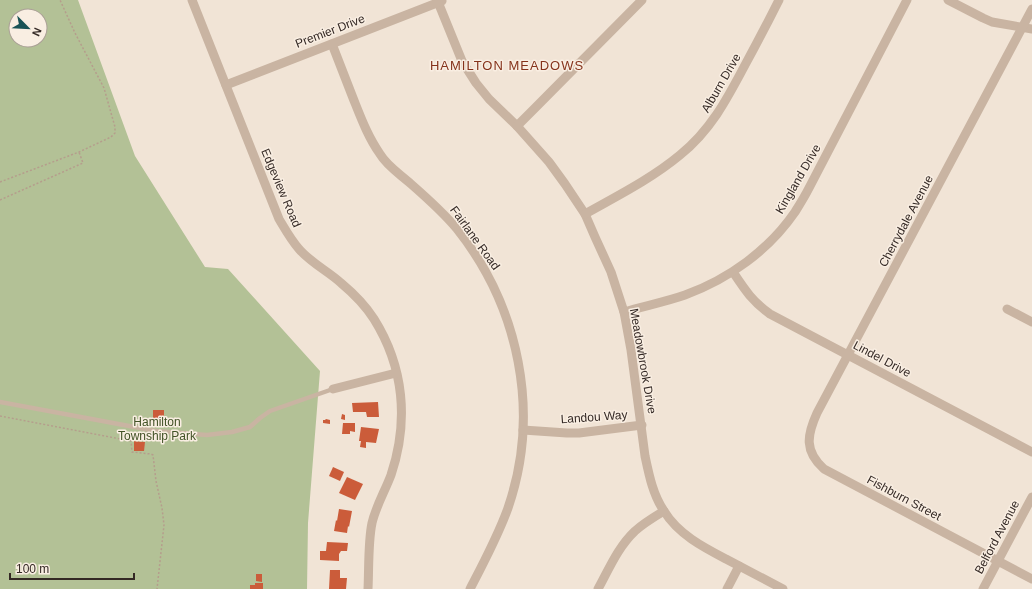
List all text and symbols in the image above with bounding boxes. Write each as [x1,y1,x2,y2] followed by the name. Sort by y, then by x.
[8,8,48,48] north arrow
[293,11,367,51] street label: Premier Drive
[30,26,44,38] text: N
[698,51,744,115] street label: Alburn Drive
[430,58,584,73] district label: HAMILTON MEADOWS
[772,141,824,216] street label: Kingland Drive
[258,147,304,229] street label: Edgeview Road
[876,172,936,269] street label: Cherrydale Avenue
[447,203,503,273] street label: Fairlane Road
[627,307,659,415] street label: Meadowbrook Drive
[851,338,914,380] street label: Lindel Drive
[560,408,628,426] street label: Landou Way
[118,415,197,443] park label: Hamilton Township Park
[864,473,944,524] street label: Fishburn Street
[972,498,1022,576] street label: Belford Avenue
[10,555,134,581] scale bar
[16,562,49,576] text: 100 m

